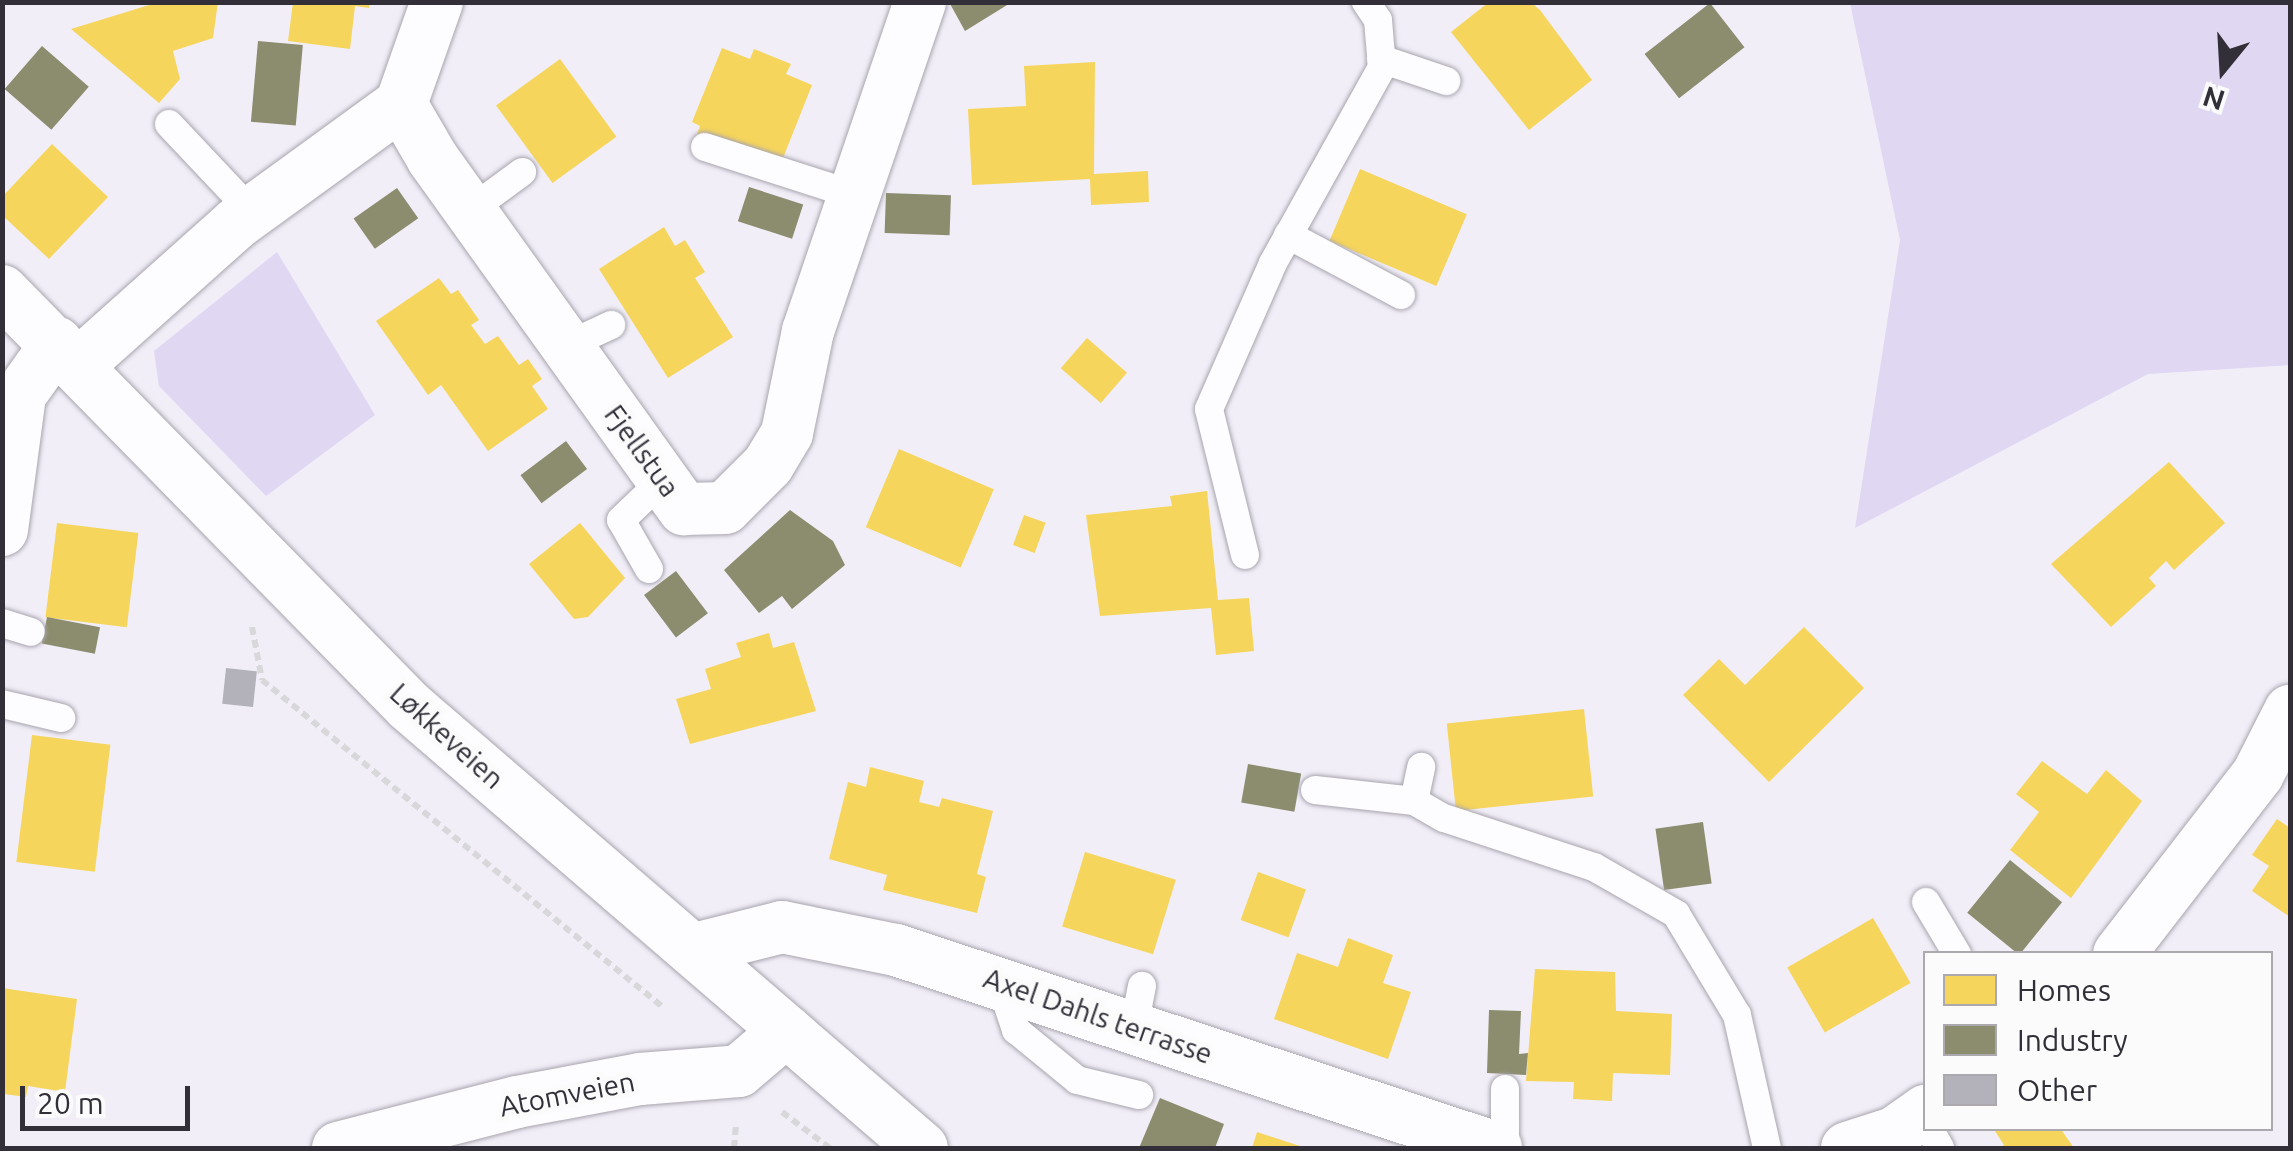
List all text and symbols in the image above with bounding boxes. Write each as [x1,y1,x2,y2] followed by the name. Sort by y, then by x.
[2173,20,2273,120] north arrow
[2199,81,2228,117] text: N
[597,399,687,503] street label: Fjellstua
[383,676,511,796] street label: Løkkeveien
[1923,951,2273,1131] legend
[979,961,1217,1071] street label: Axel Dahls terrasse
[2017,973,2111,1007] text: Homes
[2017,1023,2128,1057] text: Industry
[497,1064,637,1124] street label: Atomveien
[25,1066,195,1128] scale bar
[2017,1073,2097,1107] text: Other
[37,1086,104,1120] text: 20 m

